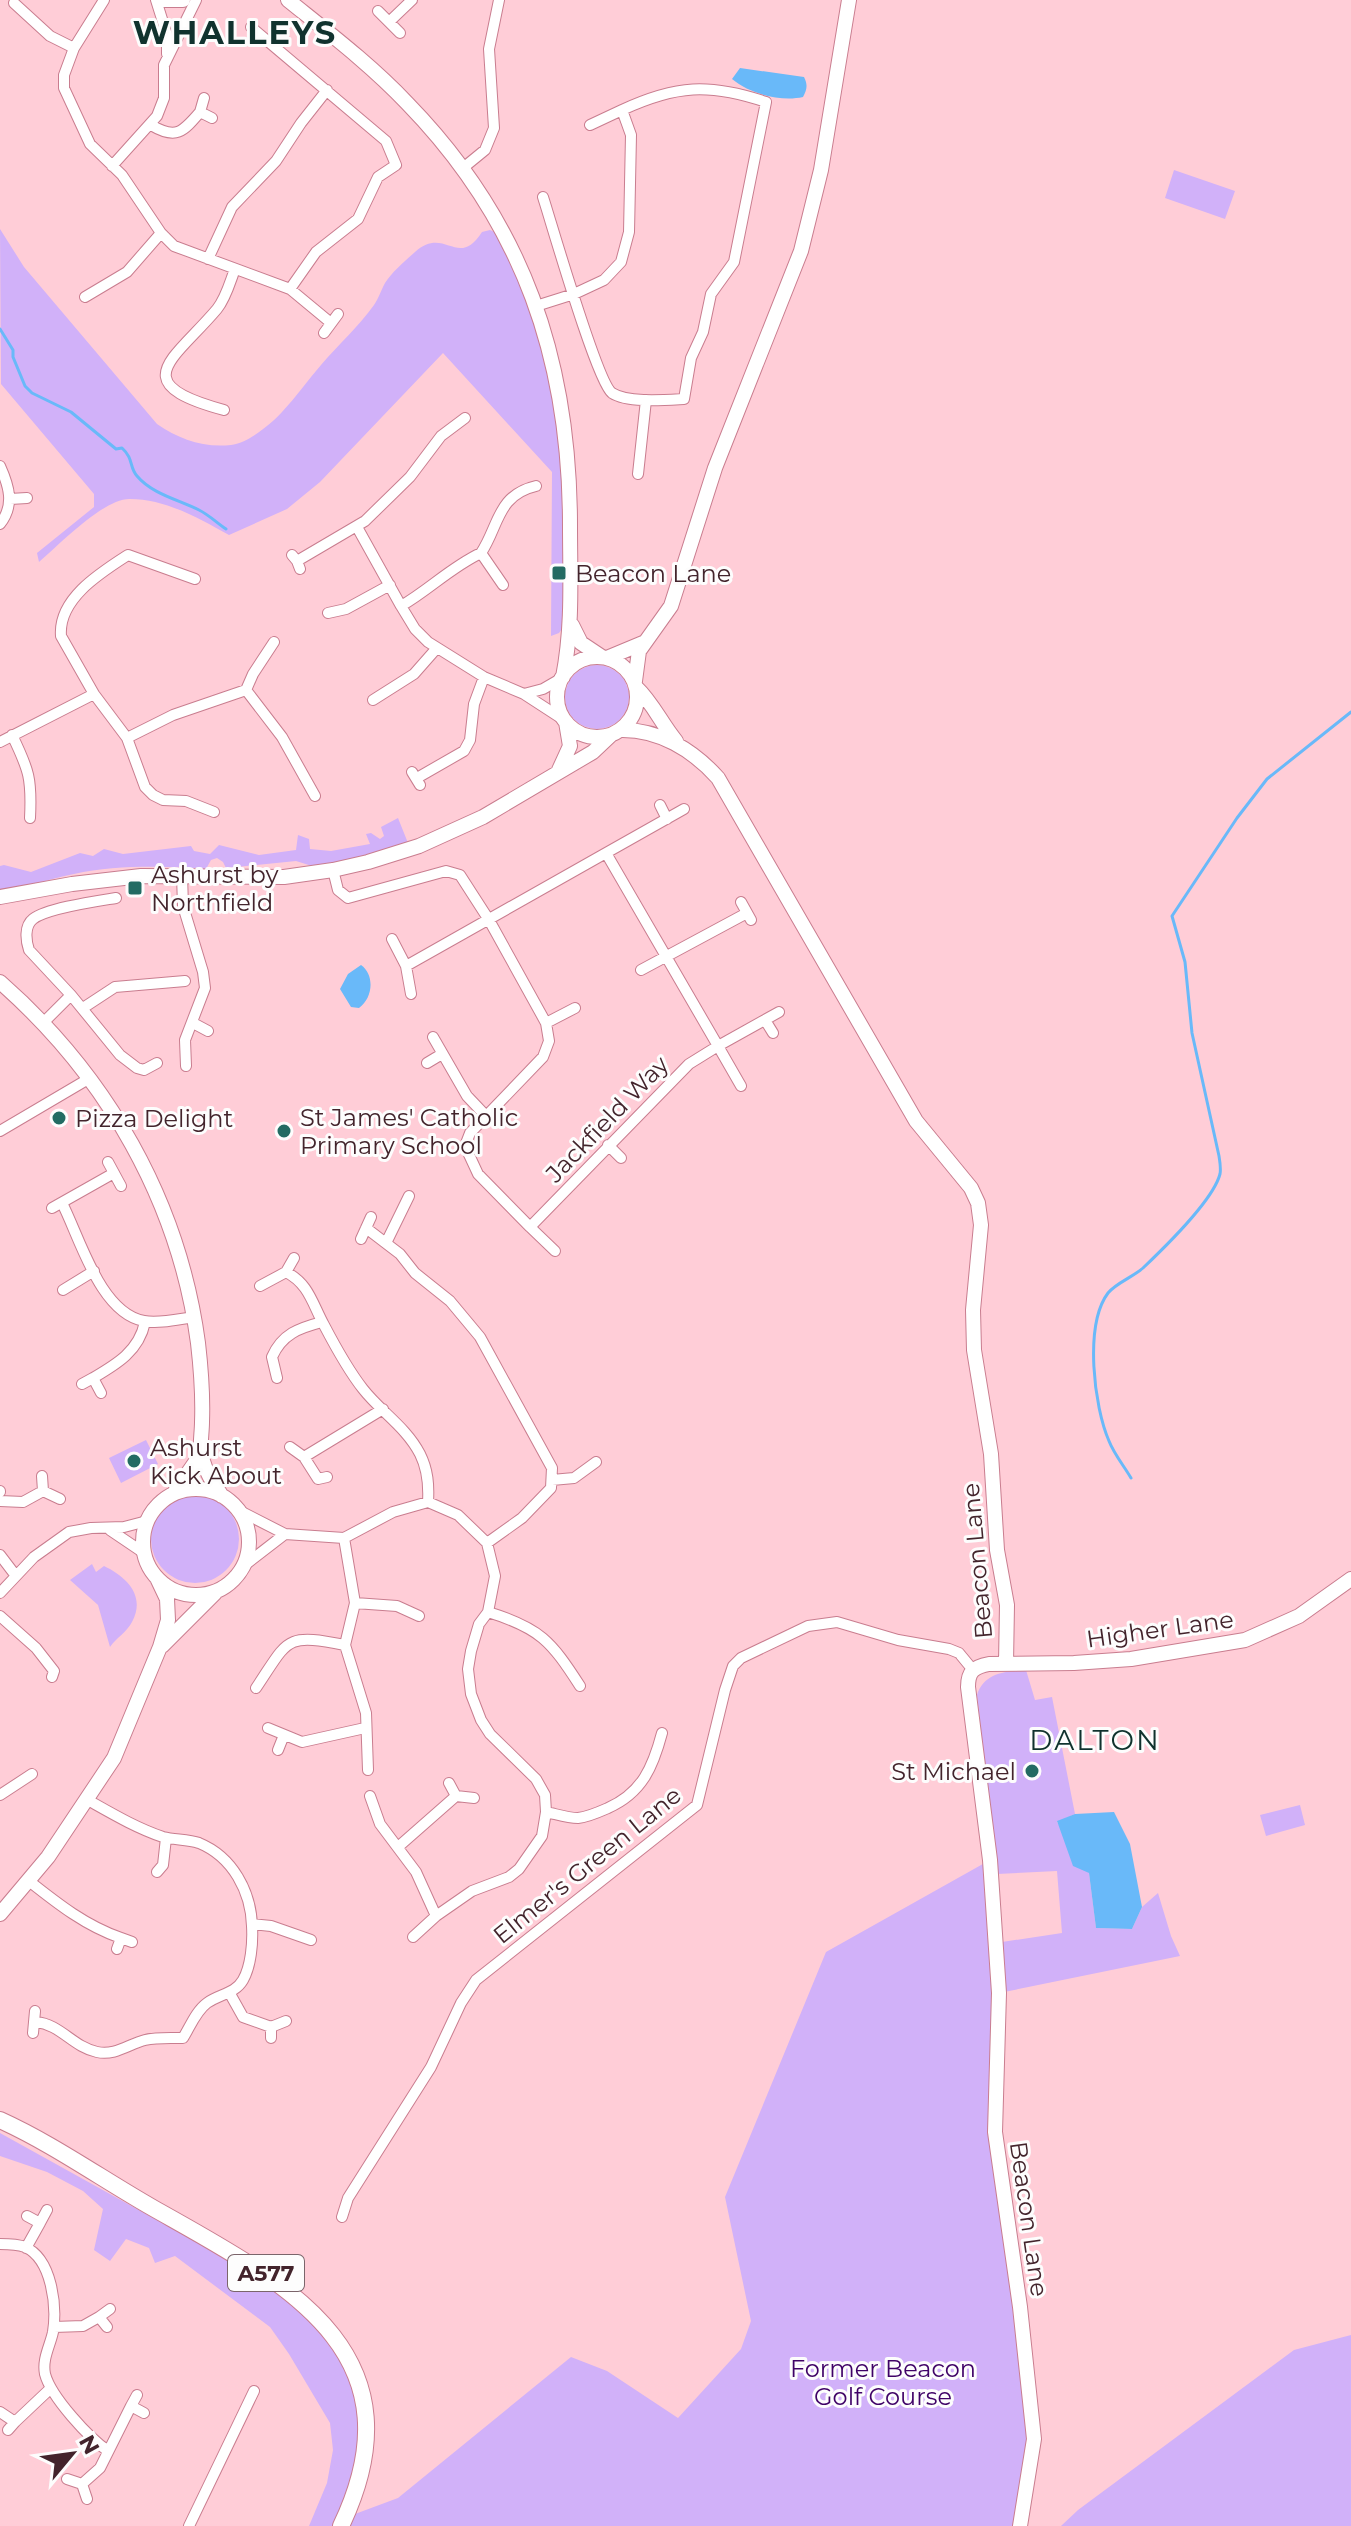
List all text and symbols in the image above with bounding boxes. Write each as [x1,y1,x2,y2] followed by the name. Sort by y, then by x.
[133,13,337,52] district label: WHALLEYS
[575,559,731,588] place label: Beacon Lane
[550,564,568,582] marker: Beacon Lane
[151,860,278,917] place label: Ashurst by Northfield
[126,879,144,897] marker: Ashurst by Northfield
[539,1050,674,1189] street label: Jackfield Way
[300,1103,518,1160] place label: St James' Catholic Primary School
[75,1104,234,1133] place label: Pizza Delight
[50,1109,68,1127] marker: Pizza Delight
[275,1122,293,1140] marker: St James' Catholic Primary School
[150,1433,282,1490] place label: Ashurst Kick About
[125,1452,143,1470] marker: Ashurst Kick About
[956,1482,998,1640] street label: Beacon Lane
[1085,1604,1235,1654] street label: Higher Lane
[1029,1723,1161,1757] district label: DALTON
[891,1757,1016,1786] place label: St Michael
[1023,1762,1041,1780] marker: St Michael
[487,1780,687,1950] street label: Elmer's Green Lane
[1004,2140,1054,2298] street label: Beacon Lane
[228,2255,304,2291] road number: A577
[790,2354,976,2411] park label: Former Beacon Golf Course
[32,2414,112,2494] north arrow
[73,2430,105,2459] text: N

